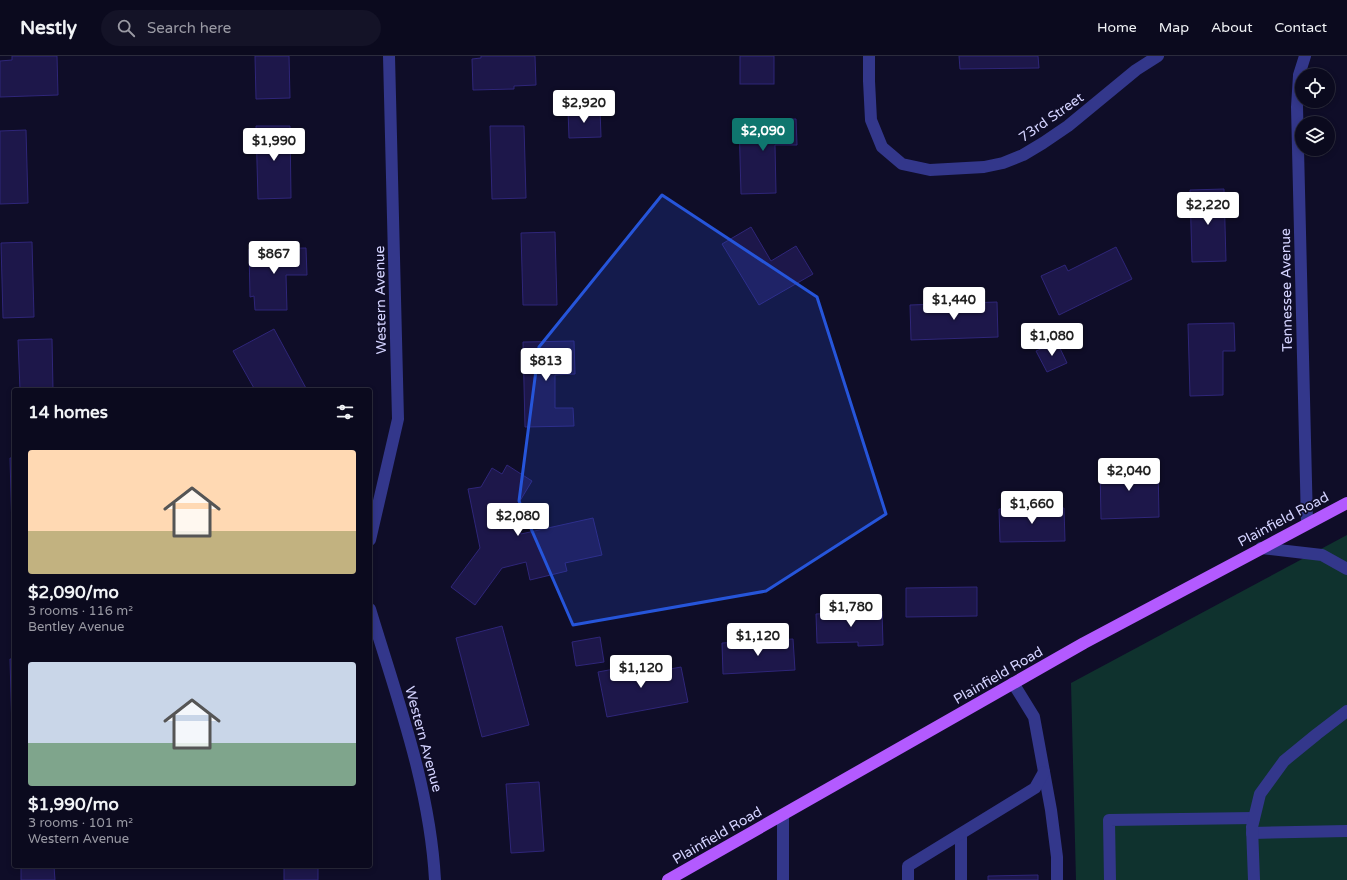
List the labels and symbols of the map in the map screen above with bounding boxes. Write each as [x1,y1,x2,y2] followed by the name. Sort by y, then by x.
[1016,89,1088,146] street label: 73rd Street
[551,90,617,124] pin: $2,920
[730,118,796,152] pin: $2,090
[241,128,307,162] pin: $1,990
[1175,192,1241,226] pin: $2,220
[1277,228,1296,352] street label: Tennessee Avenue
[250,241,298,275] pin: $867
[371,245,390,355] street label: Western Avenue
[921,287,987,321] pin: $1,440
[1019,323,1085,357] pin: $1,080
[522,348,570,382] pin: $813
[1096,458,1162,492] pin: $2,040
[1235,488,1332,551] street label: Plainfield Road
[999,491,1065,525] pin: $1,660
[485,503,551,537] pin: $2,080
[818,594,884,628] pin: $1,780
[725,623,791,657] pin: $1,120
[950,643,1046,708] street label: Plainfield Road
[608,655,674,689] pin: $1,120
[401,684,446,794] street label: Western Avenue
[669,803,765,868] street label: Plainfield Road

